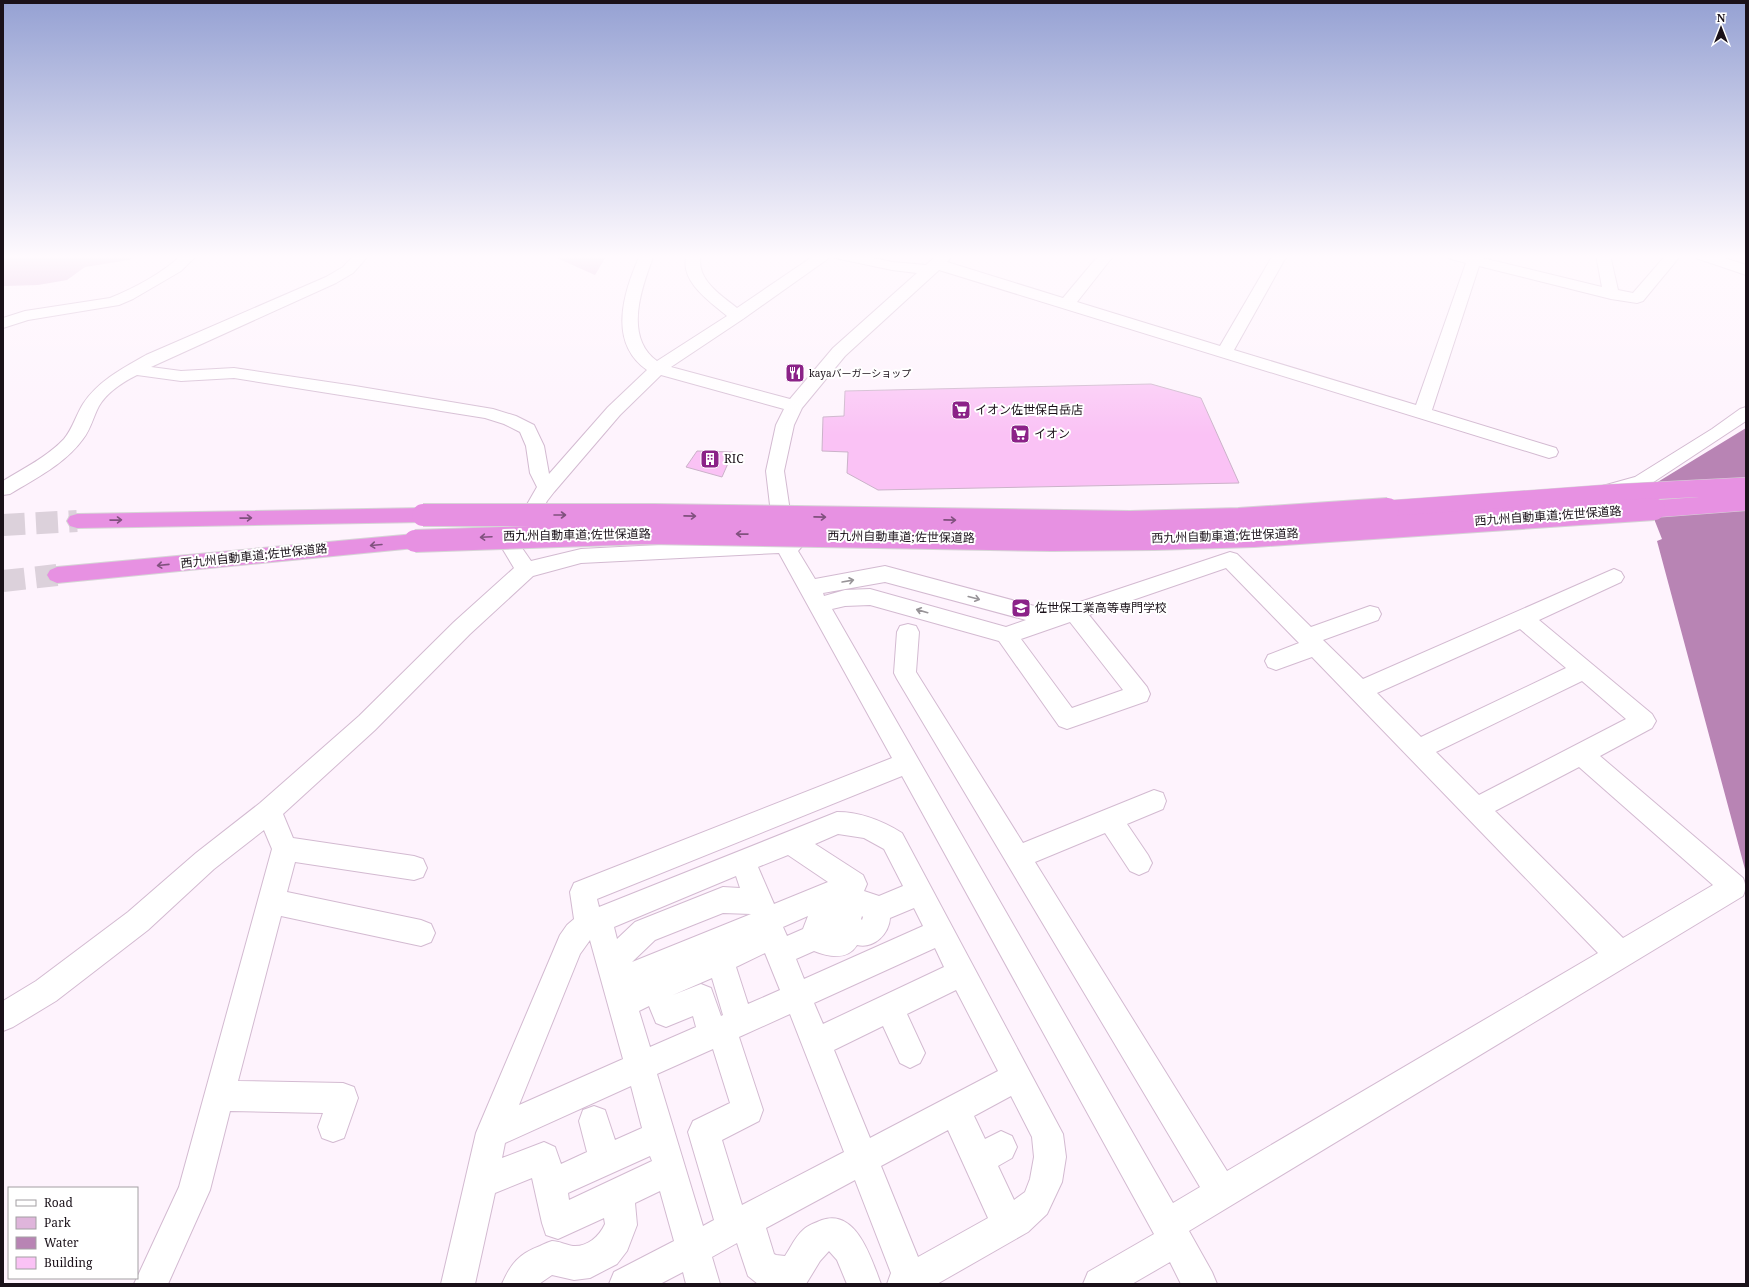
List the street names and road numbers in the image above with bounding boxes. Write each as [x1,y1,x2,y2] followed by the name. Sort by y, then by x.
[1474,502,1622,529] street label: 西九州自動車道;佐世保道路
[1151,524,1299,547] street label: 西九州自動車道;佐世保道路
[503,525,651,544] street label: 西九州自動車道;佐世保道路
[827,527,975,546] street label: 西九州自動車道;佐世保道路
[180,539,328,572] street label: 西九州自動車道;佐世保道路

